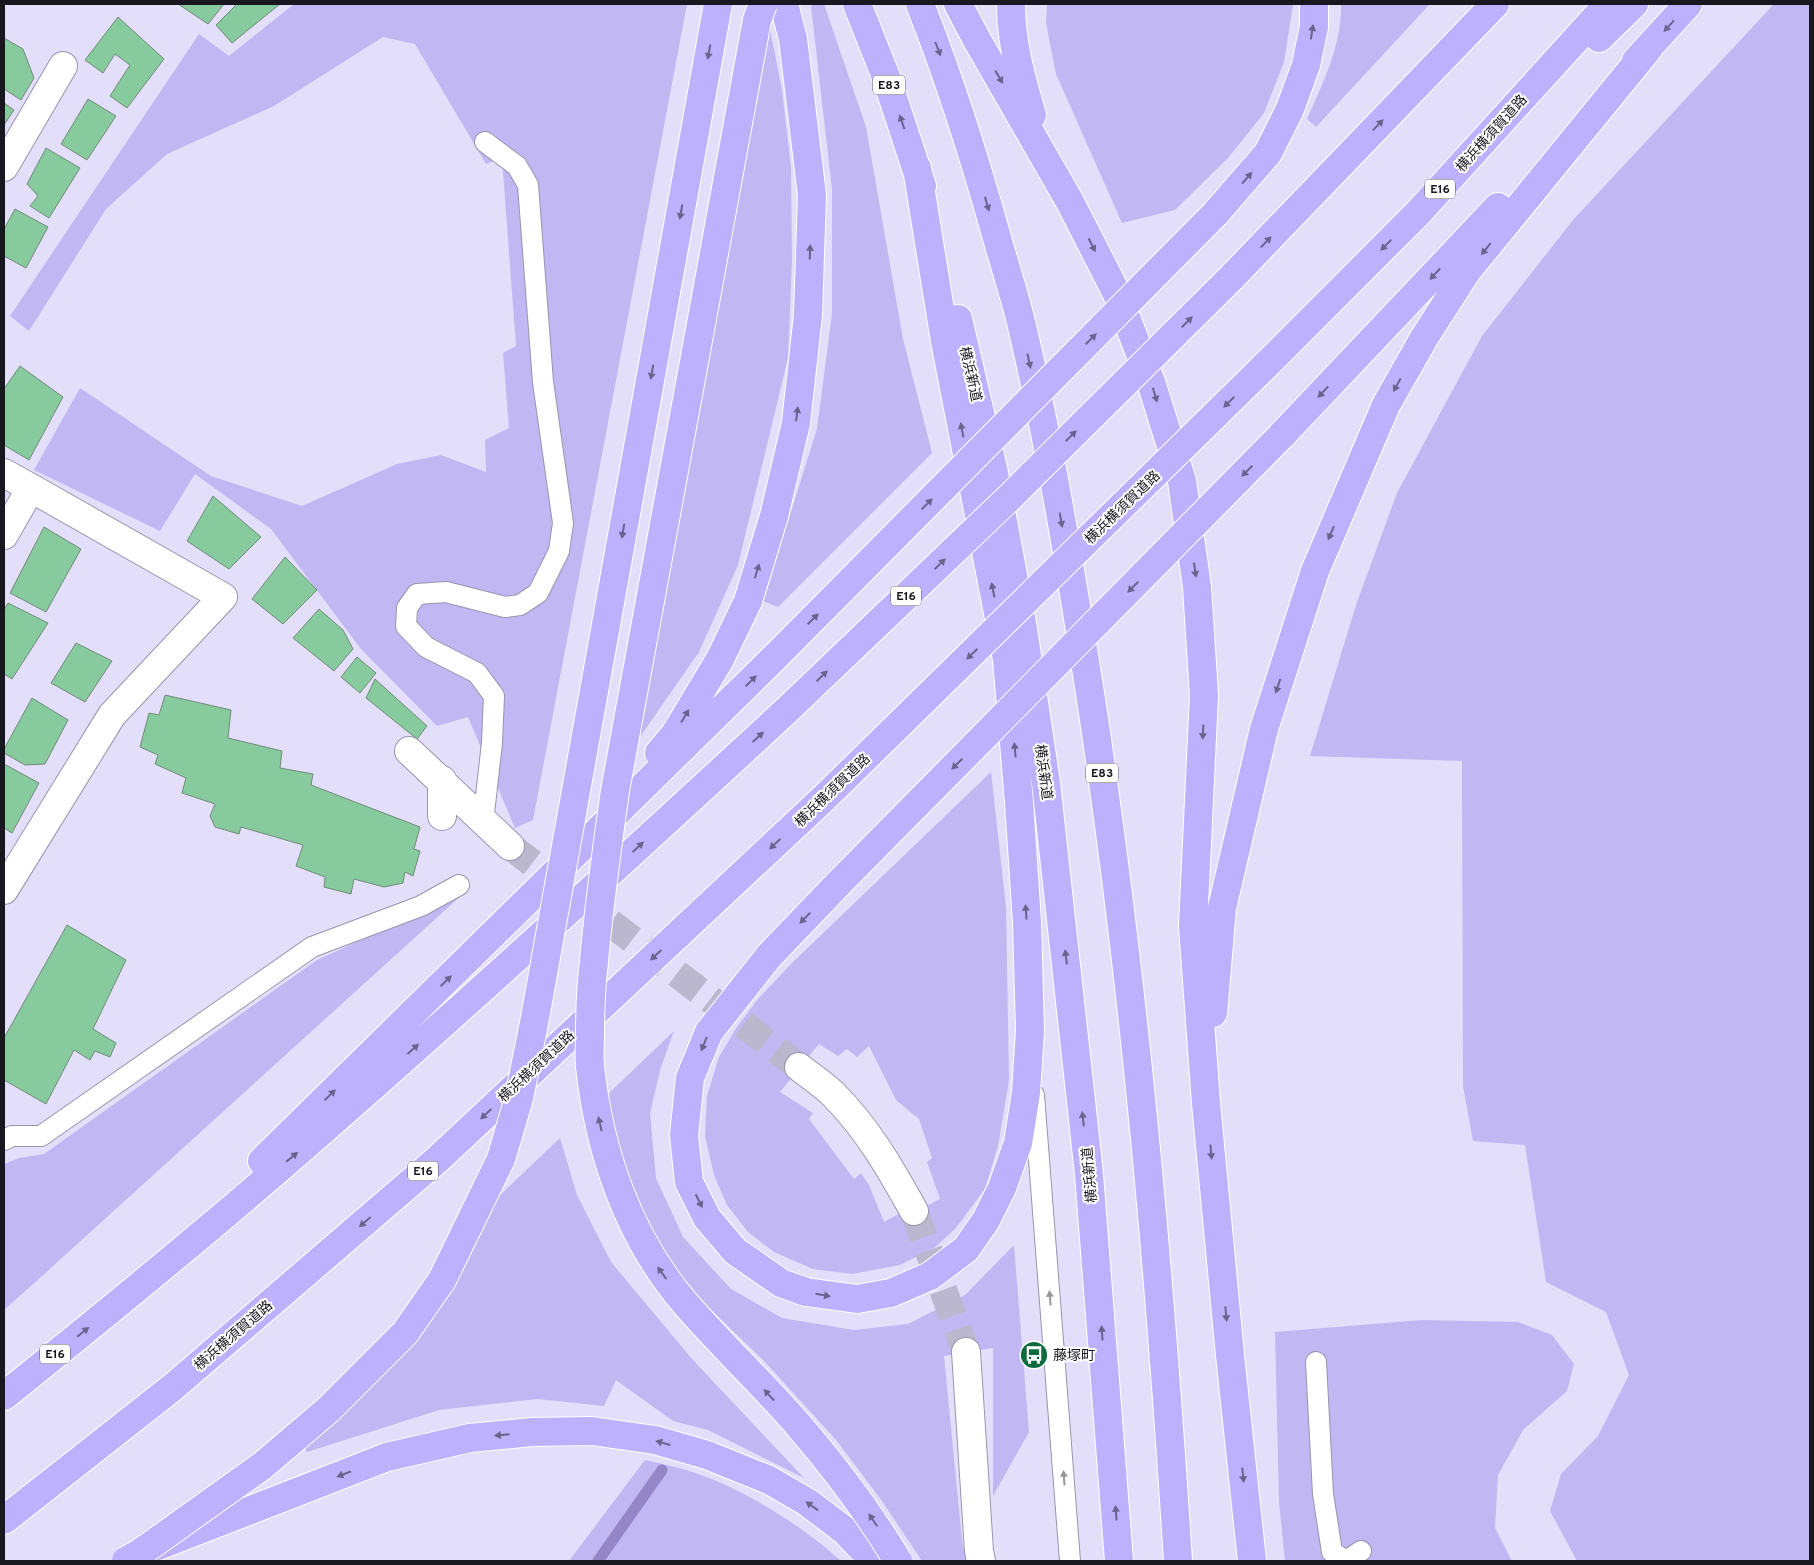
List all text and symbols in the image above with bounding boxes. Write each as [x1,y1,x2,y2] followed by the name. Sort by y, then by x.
[1663,19,1674,32] one-way arrow
[1309,23,1317,39] one-way arrow
[934,42,942,56] one-way arrow
[705,44,713,60] one-way arrow
[994,71,1003,84] one-way arrow
[873,76,905,94] road number: E83
[1453,92,1531,176] street label: 横浜横須賀道路
[897,114,905,129] one-way arrow
[1372,119,1384,131] one-way arrow
[1241,171,1252,184] one-way arrow
[1425,180,1455,198] road number: E16
[984,196,992,211] one-way arrow
[676,204,684,220] one-way arrow
[1260,236,1272,248] one-way arrow
[1088,238,1096,252] one-way arrow
[1380,239,1392,251] one-way arrow
[1480,242,1491,255] one-way arrow
[807,244,815,260] one-way arrow
[1429,268,1441,280] one-way arrow
[1180,316,1192,328] one-way arrow
[1085,333,1097,345] one-way arrow
[955,345,984,404] street label: 横浜新道
[1025,353,1033,368] one-way arrow
[647,364,655,380] one-way arrow
[1393,378,1402,391] one-way arrow
[1317,386,1329,398] one-way arrow
[1151,387,1159,402] one-way arrow
[1224,395,1236,407] one-way arrow
[793,406,801,422] one-way arrow
[958,422,966,438] one-way arrow
[1065,430,1077,442] one-way arrow
[1241,465,1253,477] one-way arrow
[1082,468,1164,548] street label: 横浜横須賀道路
[921,498,933,510] one-way arrow
[1058,513,1066,529] one-way arrow
[618,524,626,540] one-way arrow
[1326,526,1334,540] one-way arrow
[933,558,945,570] one-way arrow
[1191,562,1199,578] one-way arrow
[754,564,761,579] one-way arrow
[1127,580,1139,592] one-way arrow
[989,582,997,597] one-way arrow
[891,586,921,606] road number: E16
[806,613,818,625] one-way arrow
[966,648,978,660] one-way arrow
[816,670,828,682] one-way arrow
[745,675,757,687] one-way arrow
[1273,679,1281,694] one-way arrow
[681,710,690,723] one-way arrow
[1198,724,1206,740] one-way arrow
[751,731,763,743] one-way arrow
[1011,742,1019,758] one-way arrow
[1030,743,1055,801] street label: 横浜新道
[792,751,874,831] street label: 横浜横須賀道路
[951,758,963,770] one-way arrow
[1086,764,1118,782] road number: E83
[769,838,781,850] one-way arrow
[632,841,644,853] one-way arrow
[1022,904,1030,920] one-way arrow
[800,912,812,924] one-way arrow
[650,949,662,961] one-way arrow
[1062,949,1070,965] one-way arrow
[440,975,452,987] one-way arrow
[495,1027,579,1107] street label: 横浜横須賀道路
[700,1037,708,1052] one-way arrow
[407,1043,419,1055] one-way arrow
[323,1089,335,1101] one-way arrow
[480,1108,492,1120] one-way arrow
[1079,1111,1087,1127] one-way arrow
[596,1116,604,1131] one-way arrow
[1207,1144,1215,1160] one-way arrow
[1080,1146,1101,1204] street label: 横浜新道
[285,1152,298,1163] one-way arrow
[408,1162,438,1180] road number: E16
[695,1194,703,1208] one-way arrow
[358,1216,371,1227] one-way arrow
[658,1266,668,1279] one-way arrow
[1046,1290,1054,1306] one-way arrow
[816,1291,831,1299] one-way arrow
[191,1298,277,1375] street label: 横浜横須賀道路
[1222,1306,1230,1322] one-way arrow
[1097,1325,1105,1341] one-way arrow
[76,1327,89,1338] one-way arrow
[1019,1340,1049,1370] bus stop icon: 藤塚町
[40,1345,70,1364] road number: E16
[1053,1348,1095,1365] place label: 藤塚町
[763,1389,775,1401] one-way arrow
[493,1431,509,1439] one-way arrow
[655,1438,670,1446] one-way arrow
[1239,1468,1247,1484] one-way arrow
[1060,1469,1068,1485] one-way arrow
[337,1470,352,1478] one-way arrow
[805,1501,819,1511] one-way arrow
[1112,1504,1120,1520] one-way arrow
[868,1513,878,1526] one-way arrow

